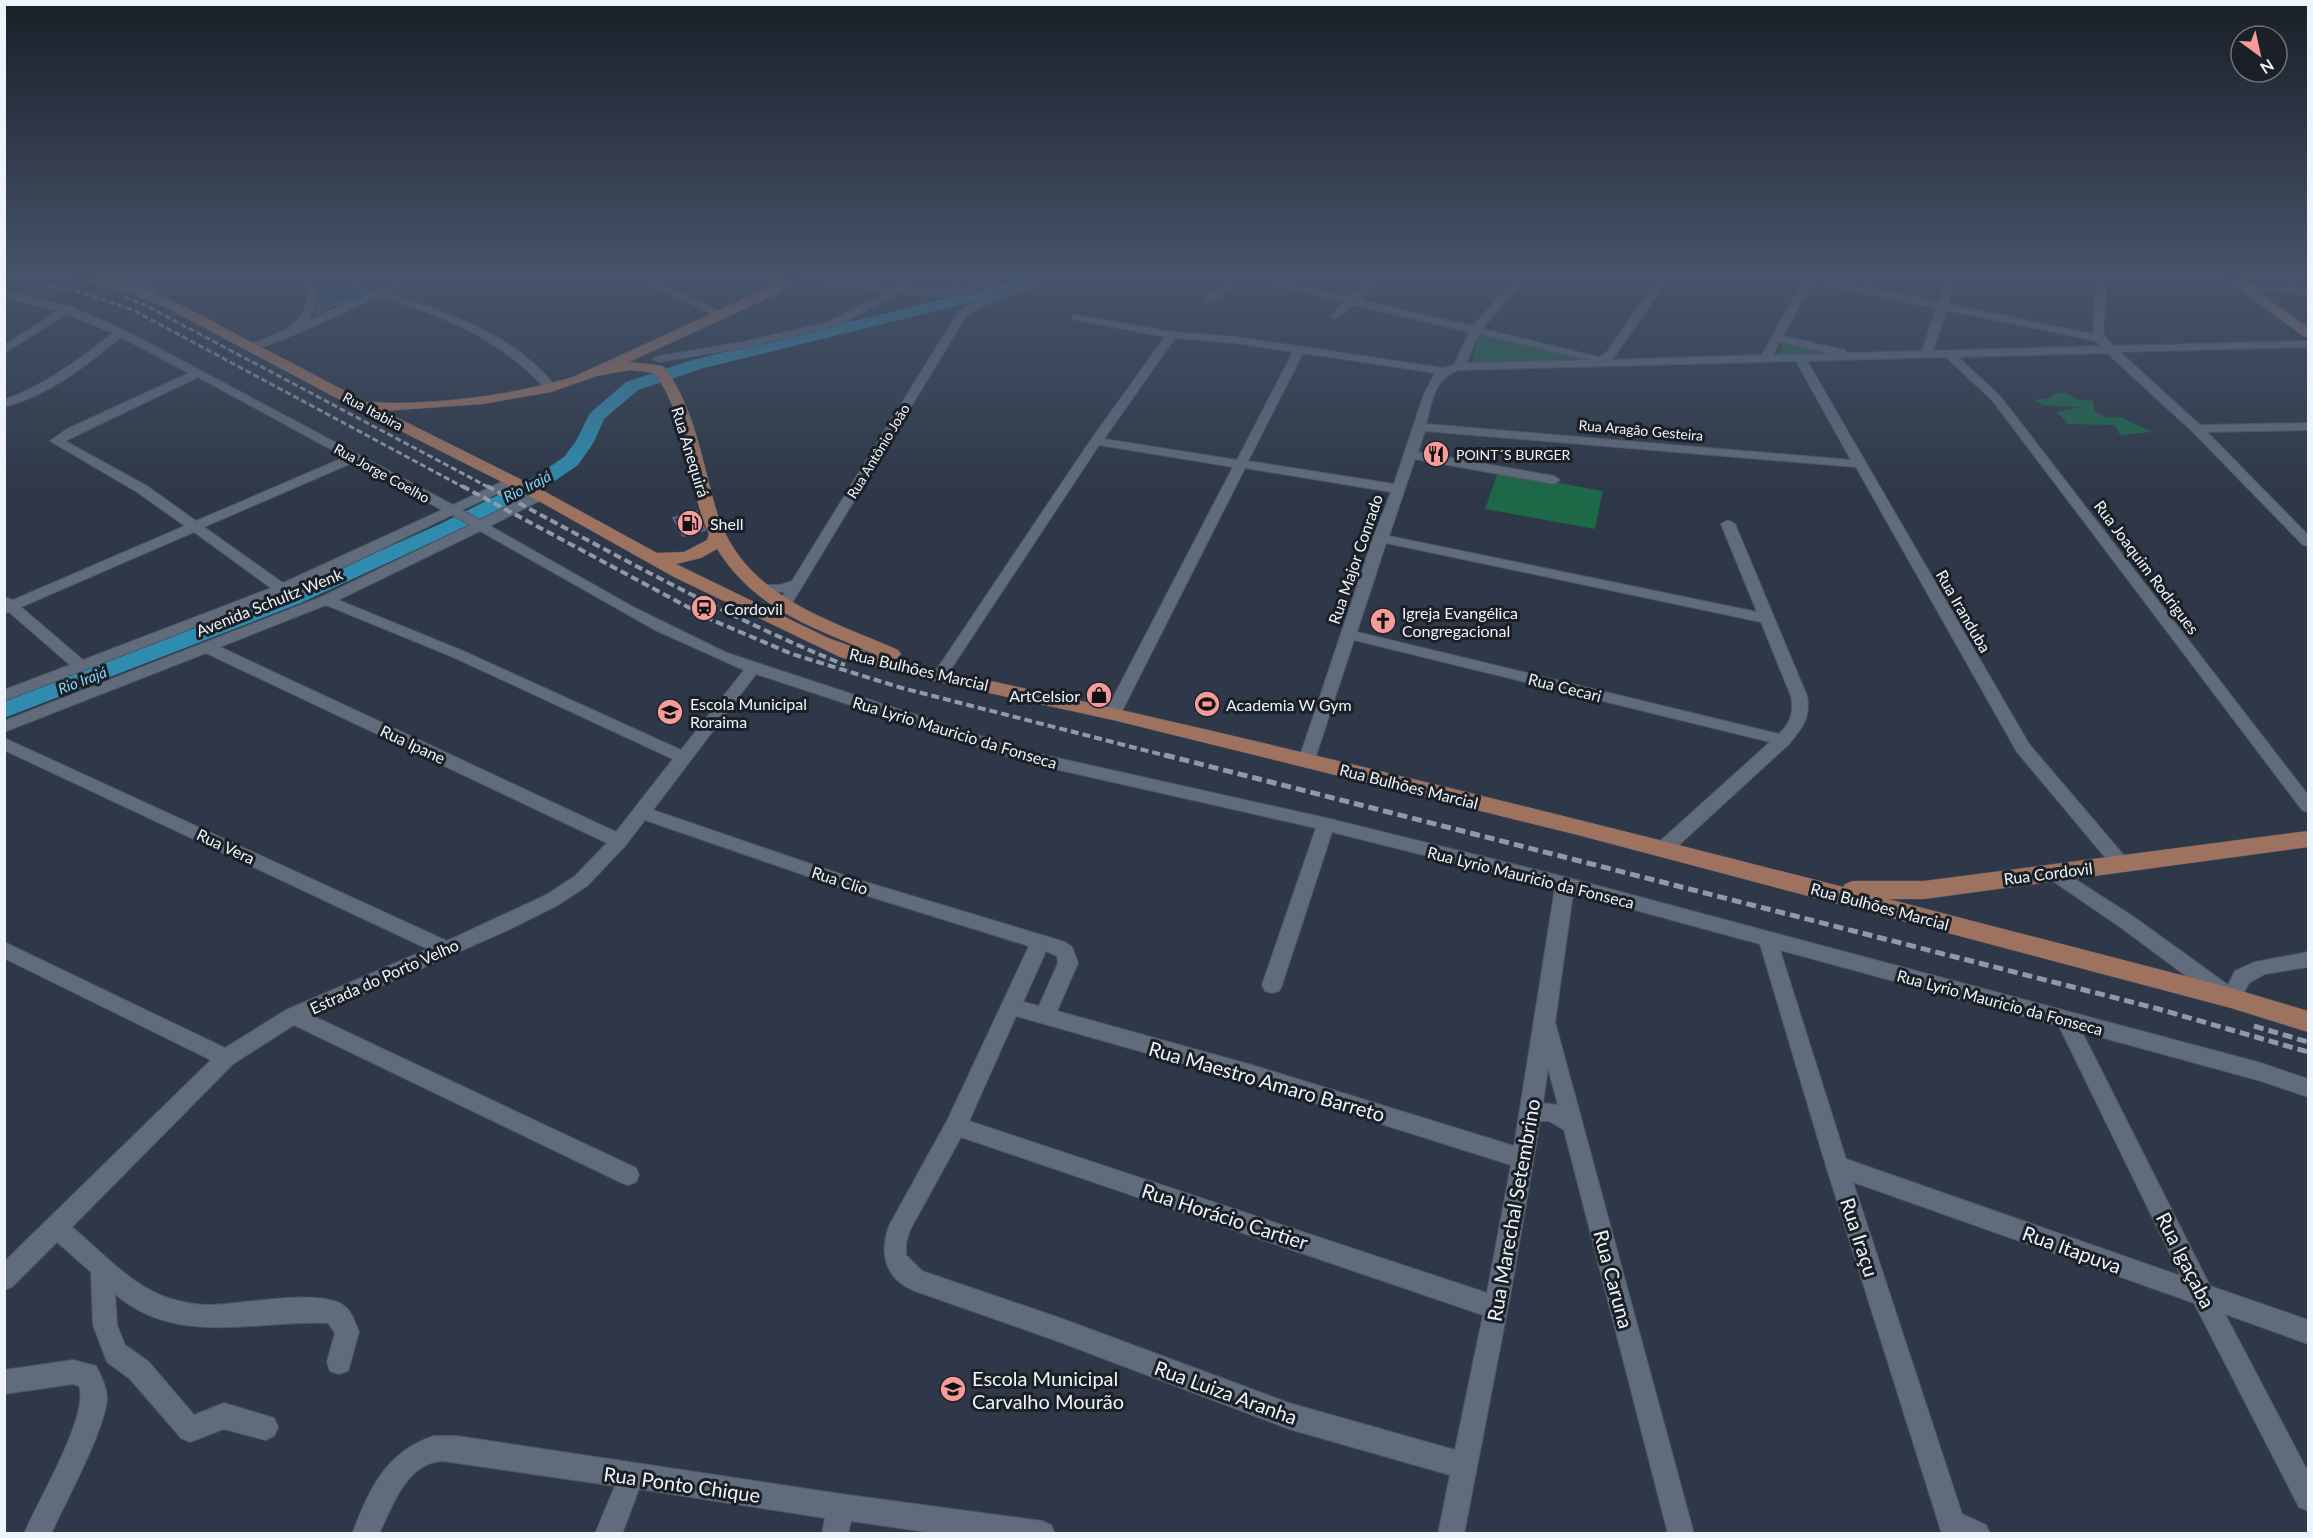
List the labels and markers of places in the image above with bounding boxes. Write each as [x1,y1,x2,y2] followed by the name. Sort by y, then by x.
[1421,439,1451,469] restaurant icon: POINT´S BURGER
[1456,446,1571,463] place label: POINT´S BURGER
[675,508,705,538] fuel station icon: Shell
[710,514,743,533] place label: Shell
[689,593,719,623] station icon: Cordovil
[724,599,783,618] place label: Cordovil
[1402,603,1518,640] place label: Igreja Evangélica Congregacional
[1368,606,1398,636] church icon: Igreja Evangélica Congregacional
[1084,680,1114,710] shop icon: ArtCelsior
[1009,686,1080,705] place label: ArtCelsior
[1192,689,1222,719] sports icon: Academia W Gym
[690,694,807,731] place label: Escola Municipal Roraima
[1226,695,1352,714] place label: Academia W Gym
[655,697,685,727] school or university icon: Escola Municipal Roraima
[972,1366,1124,1413] place label: Escola Municipal Carvalho Mourão
[938,1374,968,1404] school or university icon: Escola Municipal Carvalho Mourão

